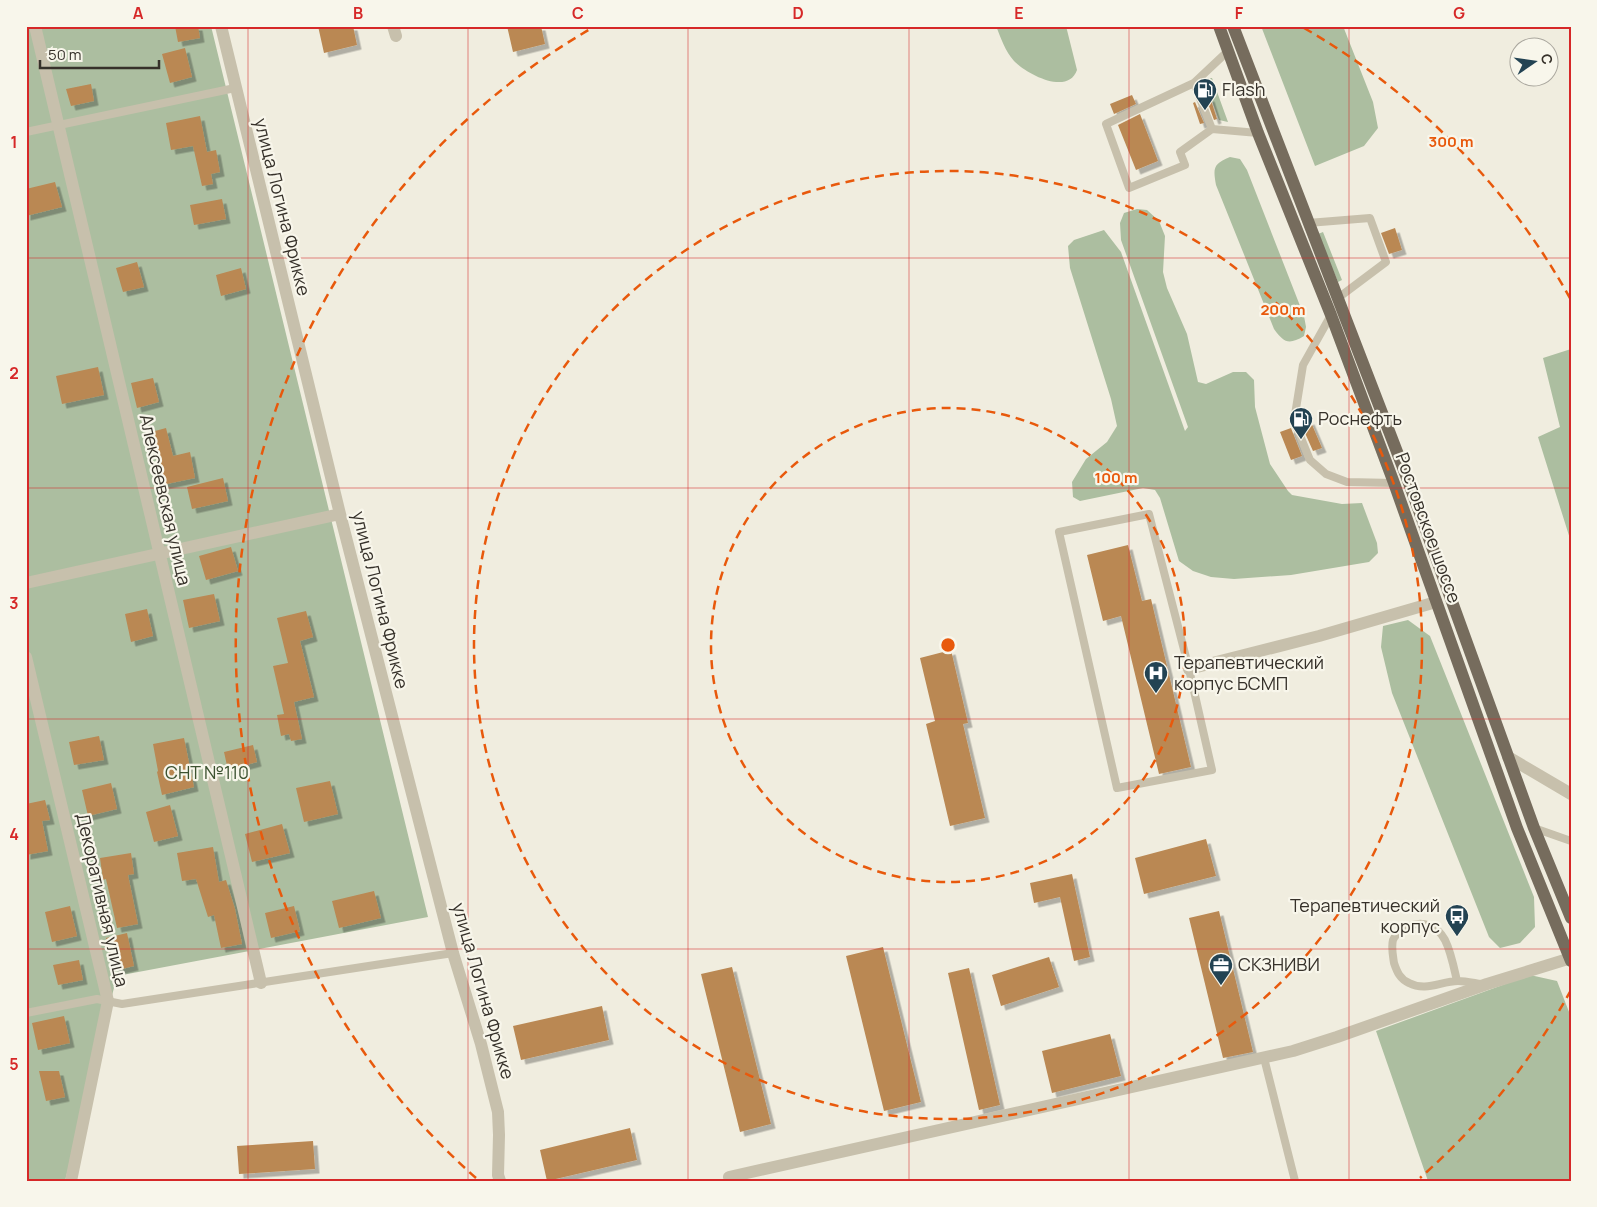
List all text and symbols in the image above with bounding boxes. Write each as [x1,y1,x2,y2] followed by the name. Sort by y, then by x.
[133,2,144,24] text: A
[353,2,363,24] text: B
[572,2,584,24] text: C
[792,2,804,24] text: D
[1014,2,1024,24] text: E
[1235,2,1244,24] text: F
[1453,2,1465,24] text: G
[40,38,159,70] scale bar
[1510,38,1560,88] north arrow
[48,44,82,65] text: 50 m
[1537,52,1558,66] text: С
[1192,77,1218,111] fuel station icon: Flash
[1222,77,1265,101] place label: Flash
[249,115,317,298] street label: улица Логина Фрикке
[10,131,18,153] text: 1
[1429,131,1473,152] text: 300 m
[1260,299,1306,320] text: 200 m
[9,362,19,384] text: 2
[1288,406,1314,440] fuel station icon: Роснефть
[1318,406,1402,430] place label: Роснефть
[135,412,197,588] street label: Алексеевская улица
[1391,449,1467,606] street label: Ростовское шоссе
[1095,467,1137,488] text: 100 m
[347,508,415,691] street label: улица Логина Фрикке
[9,592,19,614] text: 3
[939,636,957,654] centre of rings
[1174,650,1324,695] place label: Терапевтический корпус БСМП
[1143,660,1169,694] hospital icon: Терапевтический корпус БСМП
[165,760,249,784] park label: СНТ №110
[71,810,135,989] street label: Декоративная улица
[9,823,19,845] text: 4
[1290,893,1440,938] place label: Терапевтический корпус
[447,900,521,1082] street label: улица Логина Фрикке
[1444,903,1470,937] bus stop icon: Терапевтический корпус
[1208,952,1234,986] office icon: СКЗНИВИ
[1238,952,1320,976] place label: СКЗНИВИ
[9,1053,19,1075] text: 5

